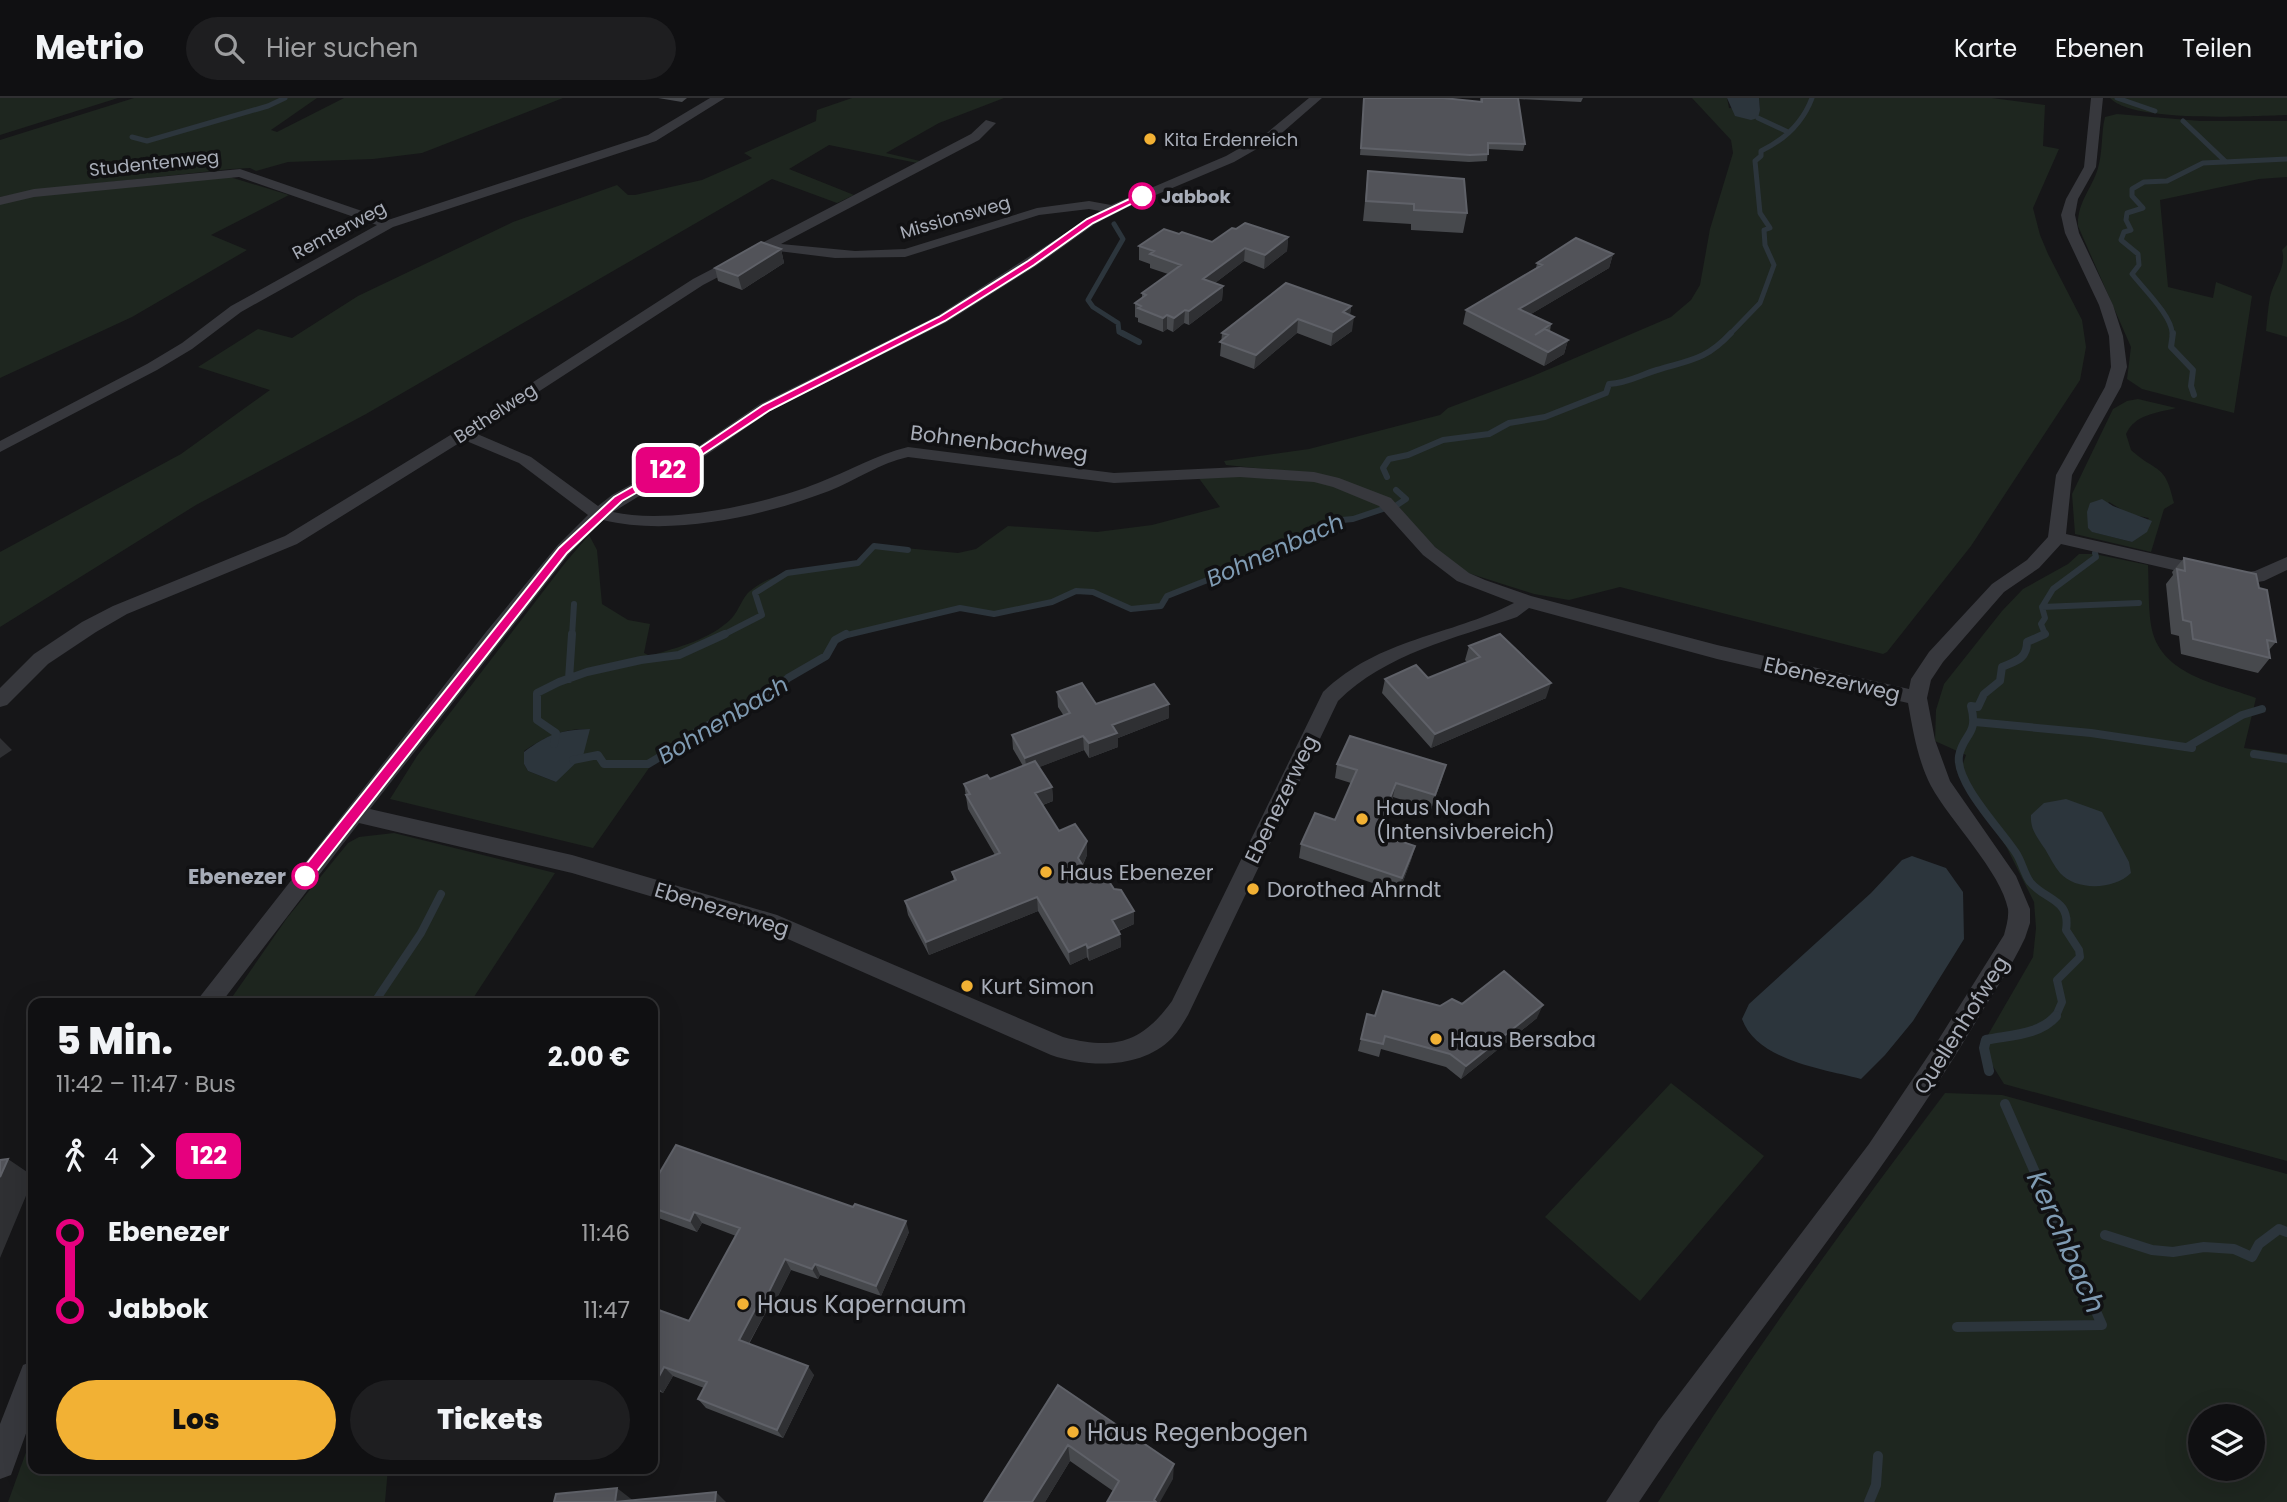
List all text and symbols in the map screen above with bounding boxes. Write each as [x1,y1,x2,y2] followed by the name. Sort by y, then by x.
[186,17,676,80] search box
[35,24,144,71] text: Metrio
[210,29,248,67] icon: search
[266,30,418,66] text: Hier suchen
[1954,32,2017,65] text: Karte
[2055,32,2144,65] text: Ebenen
[2182,32,2252,65] text: Teilen
[1164,127,1298,152] place label: Kita Erdenreich
[1142,131,1158,147] marker: Kita Erdenreich
[88,144,220,182] street label: Studentenweg
[1129,183,1155,209] marker: Jabbok
[1161,184,1232,209] place label: Jabbok
[897,189,1013,245] street label: Missionsweg
[288,195,390,265] street label: Remterweg
[449,377,541,449] street label: Bethelweg
[909,418,1089,468] street label: Bohnenbachweg
[628,447,708,493] line badge: 122
[650,453,686,486] text: 122
[1201,505,1349,595] water label: Bohnenbach
[1761,649,1903,709] street label: Ebenezerweg
[652,668,794,772] water label: Bohnenbach
[1237,730,1325,868] street label: Ebenezerweg
[1376,793,1555,846] place label: Haus Noah (Intensivbereich)
[1354,811,1370,827] marker: Haus Noah (Intensivbereich)
[1060,858,1214,887] place label: Haus Ebenezer
[188,862,286,891] place label: Ebenezer
[292,863,318,889] marker: Ebenezer
[1038,864,1054,880] marker: Haus Ebenezer
[651,875,793,943] street label: Ebenezerweg
[1267,875,1441,904] place label: Dorothea Ahrndt
[1245,881,1261,897] marker: Dorothea Ahrndt
[1907,950,2015,1100] street label: Quellenhofweg
[981,972,1094,1001] place label: Kurt Simon
[959,978,975,994] marker: Kurt Simon
[56,1014,173,1067] text: 5 Min.
[1450,1025,1596,1054] place label: Haus Bersaba
[1428,1031,1444,1047] marker: Haus Bersaba
[548,1039,630,1075] text: 2.00 €
[56,1068,236,1100] text: 11:42 – 11:47 · Bus
[56,1137,94,1175] icon: walk
[128,1137,166,1175] icon: forward
[190,1139,227,1172] text: 122
[104,1140,118,1172] text: 4
[2017,1165,2115,1319] water label: Kerchbach
[108,1214,229,1250] text: Ebenezer
[581,1217,630,1249] text: 11:46
[757,1288,966,1321] place label: Haus Kapernaum
[108,1291,209,1327] text: Jabbok
[583,1294,630,1326] text: 11:47
[735,1296,751,1312] marker: Haus Kapernaum
[56,1380,336,1460] button: Los
[350,1380,630,1460] button: Tickets
[2188,1404,2265,1481] map controls
[2188,1404,2265,1481] button: layers
[1087,1416,1308,1449] place label: Haus Regenbogen
[1065,1424,1081,1440] marker: Haus Regenbogen

